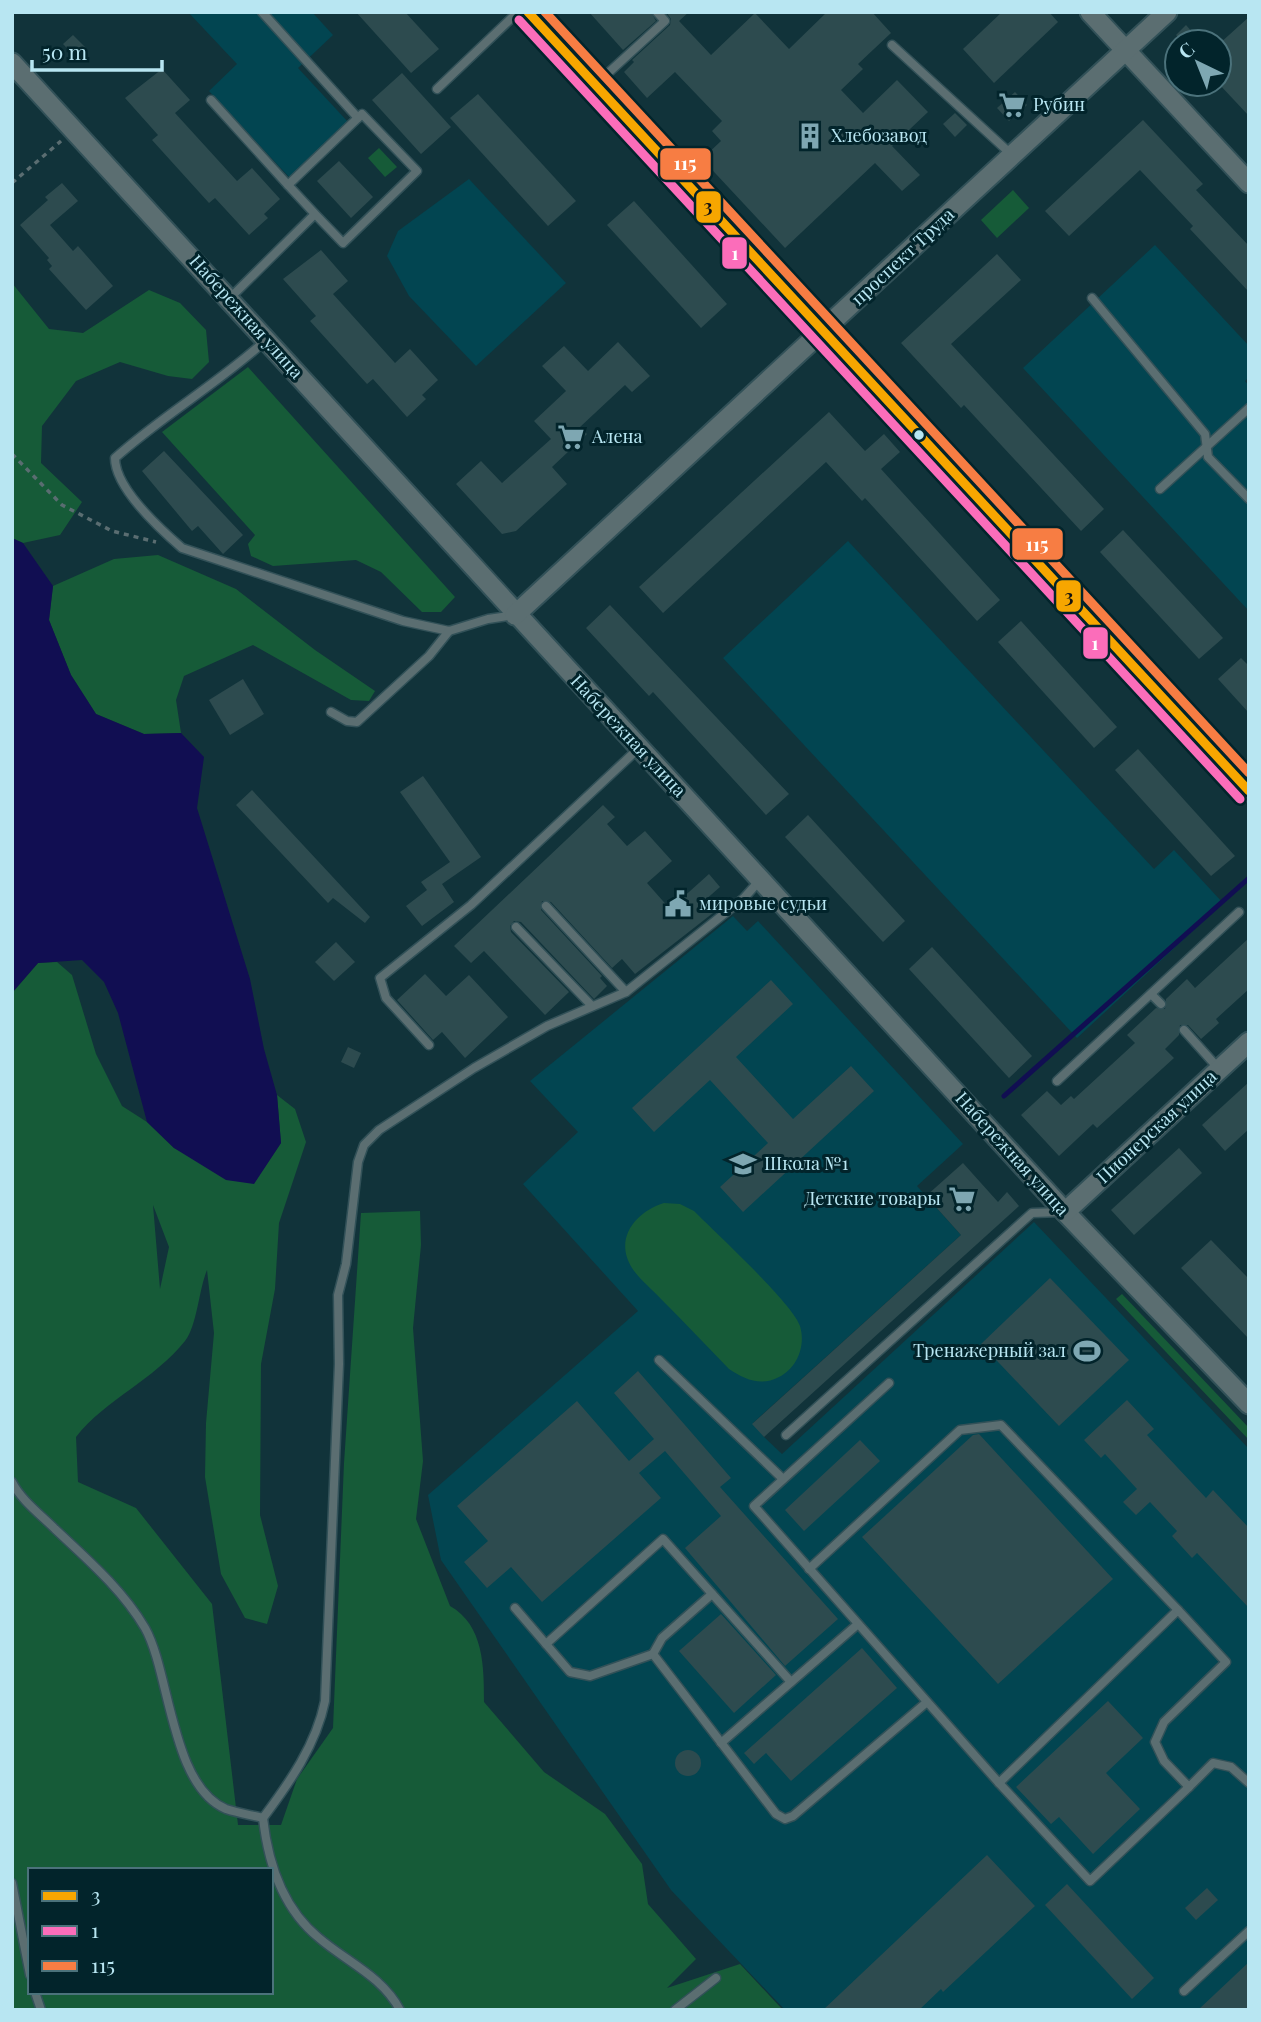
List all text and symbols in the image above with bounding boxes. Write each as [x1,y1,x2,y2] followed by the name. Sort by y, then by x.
[32,28,161,72] scale bar
[1163,28,1233,98] north arrow
[1172,36,1199,64] text: С
[42,37,88,65] text: 50 m
[997,90,1027,120] supermarket icon: Рубин
[1033,92,1085,116] place label: Рубин
[795,121,825,151] building icon: Хлебозавод
[831,123,927,147] place label: Хлебозавод
[659,147,712,181] line badge: 115
[673,149,697,175] text: 115
[695,190,722,224] line badge: 3
[703,192,713,218] text: 3
[846,202,959,310] street label: проспект Труда
[721,236,748,270] line badge: 1
[731,239,739,265] text: 1
[185,249,309,383] street label: Набережная улица
[556,422,586,452] supermarket icon: Алена
[591,424,643,448] place label: Алена
[912,428,926,442] unlabelled marker
[1011,527,1064,561] line badge: 115
[1025,530,1049,556] text: 115
[1055,579,1082,613] line badge: 3
[1064,582,1074,608] text: 3
[1082,626,1109,660] line badge: 1
[1091,629,1099,655] text: 1
[566,669,692,802] street label: Набережная улица
[663,889,693,919] public building icon: мировые судьи
[699,891,827,915] place label: мировые судьи
[1091,1064,1222,1188] street label: Пионерская улица
[951,1086,1075,1220] street label: Набережная улица
[728,1149,758,1179] school or university icon: Школа №1
[764,1151,849,1175] place label: Школа №1
[947,1184,977,1214] supermarket icon: Детские товары
[804,1186,941,1210] place label: Детские товары
[1072,1336,1102,1366] sports icon: Тренажерный зал
[913,1338,1066,1362] place label: Тренажерный зал
[28,1868,273,1994] legend
[91,1880,100,1908] text: 3
[91,1915,99,1943] text: 1
[91,1950,115,1978] text: 115

